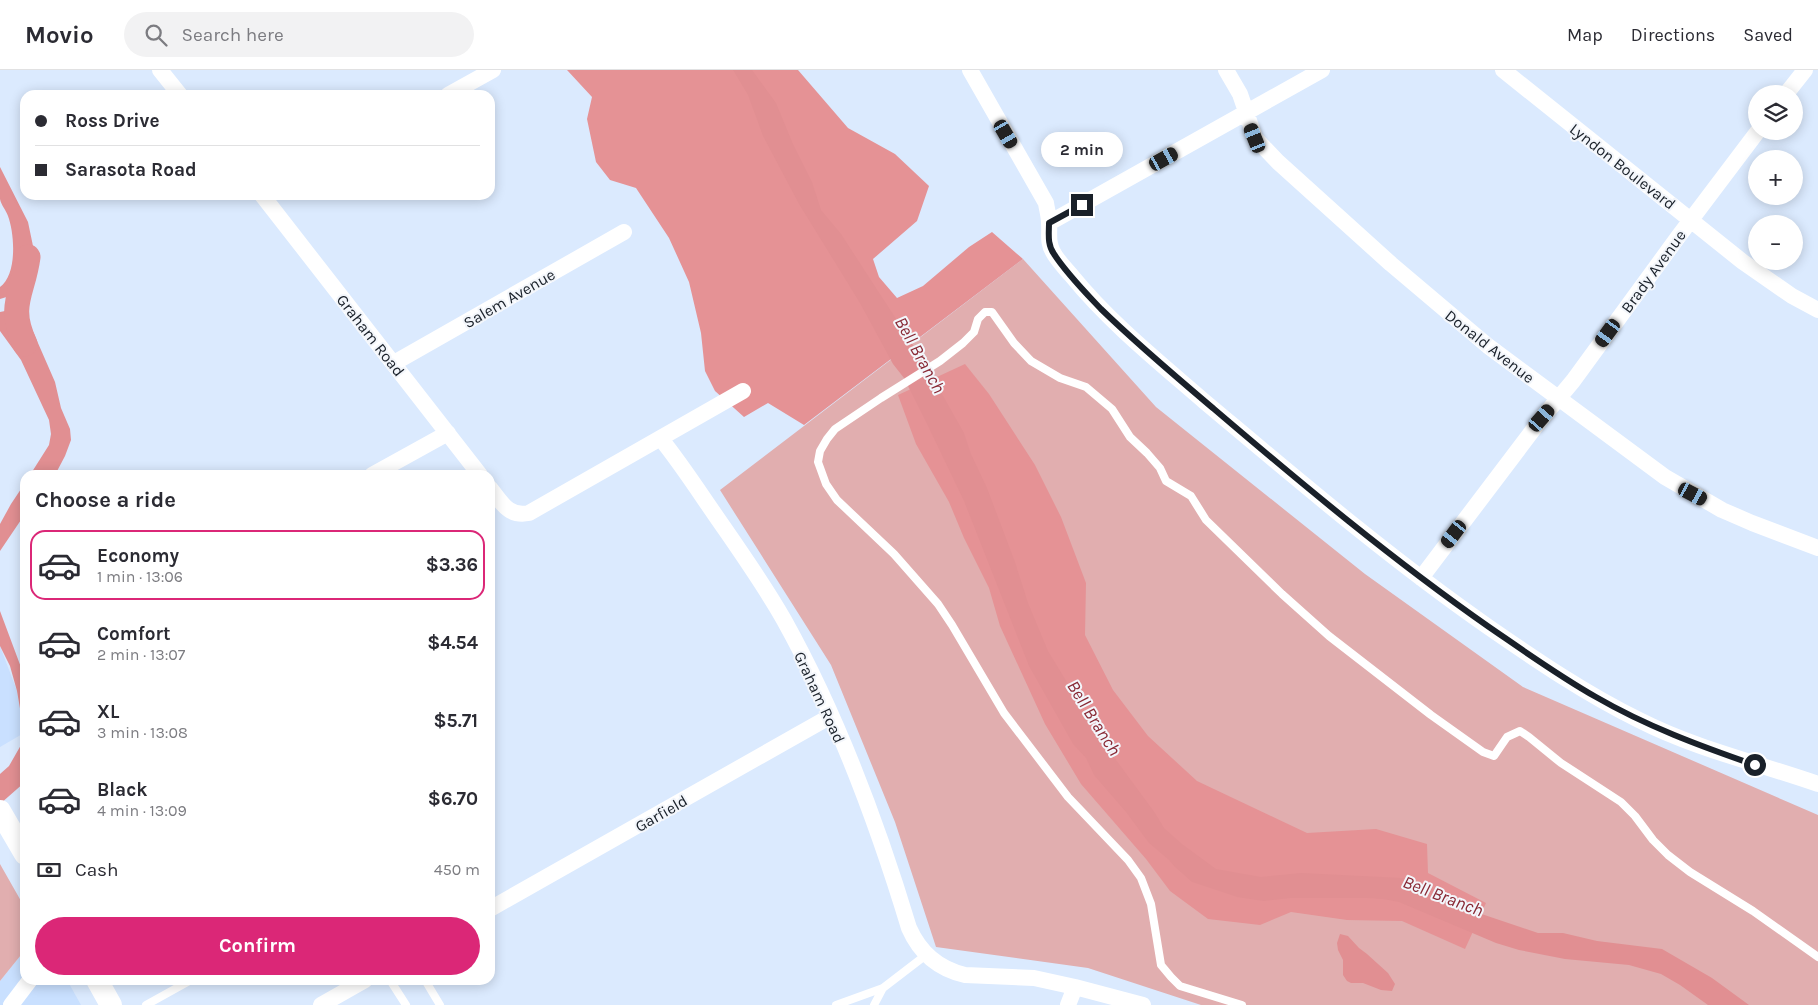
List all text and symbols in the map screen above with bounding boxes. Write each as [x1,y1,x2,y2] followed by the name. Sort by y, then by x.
[124,12,474,57] search box
[25,21,94,49] text: Movio
[142,21,170,49] icon: search
[182,24,284,46] text: Search here
[1567,24,1603,46] text: Map
[1631,24,1715,46] text: Directions
[1743,24,1793,46] text: Saved
[1748,85,1803,270] map controls
[1748,85,1803,140] button: layers
[65,110,160,132] text: Ross Drive
[992,117,1019,151] car
[1566,119,1679,214] street label: Lyndon Boulevard
[1242,121,1267,155] car
[1041,132,1123,168] callout: 2 min
[1060,140,1104,159] text: 2 min
[1147,145,1180,173] car
[1748,150,1803,205] button: +
[65,159,197,181] text: Sarasota Road
[1071,194,1093,216] route end
[1748,215,1803,270] button: −
[1617,226,1690,316] street label: Brady Avenue
[460,265,558,332] street label: Salem Avenue
[333,290,409,380] street label: Graham Road
[1441,306,1538,387] street label: Donald Avenue
[890,313,950,397] water label: Bell Branch
[1593,316,1622,350] car
[1526,402,1557,434] car
[1676,480,1709,508] car
[35,487,176,513] text: Choose a ride
[1438,518,1469,550] car
[37,543,82,588] icon: car
[97,545,179,567] text: Economy
[426,554,478,576] text: $3.36
[97,567,183,586] text: 1 min · 13:06
[37,621,82,666] icon: car
[97,623,171,645] text: Comfort
[427,632,478,654] text: $4.54
[97,645,185,664] text: 2 min · 13:07
[790,648,849,746] street label: Graham Road
[1062,676,1126,760] water label: Bell Branch
[37,699,82,744] icon: car
[97,701,119,723] text: XL
[434,710,478,732] text: $5.71
[97,723,188,742] text: 3 min · 13:08
[1744,754,1766,776] route start
[37,777,82,822] icon: car
[97,779,148,801] text: Black
[428,788,478,810] text: $6.70
[632,791,691,836] street label: Garfield
[97,801,187,820] text: 4 min · 13:09
[35,856,63,884] icon: cash
[75,859,119,881] text: Cash
[434,860,480,879] text: 450 m
[1400,871,1486,921] water label: Bell Branch
[35,917,480,975] button: Confirm

